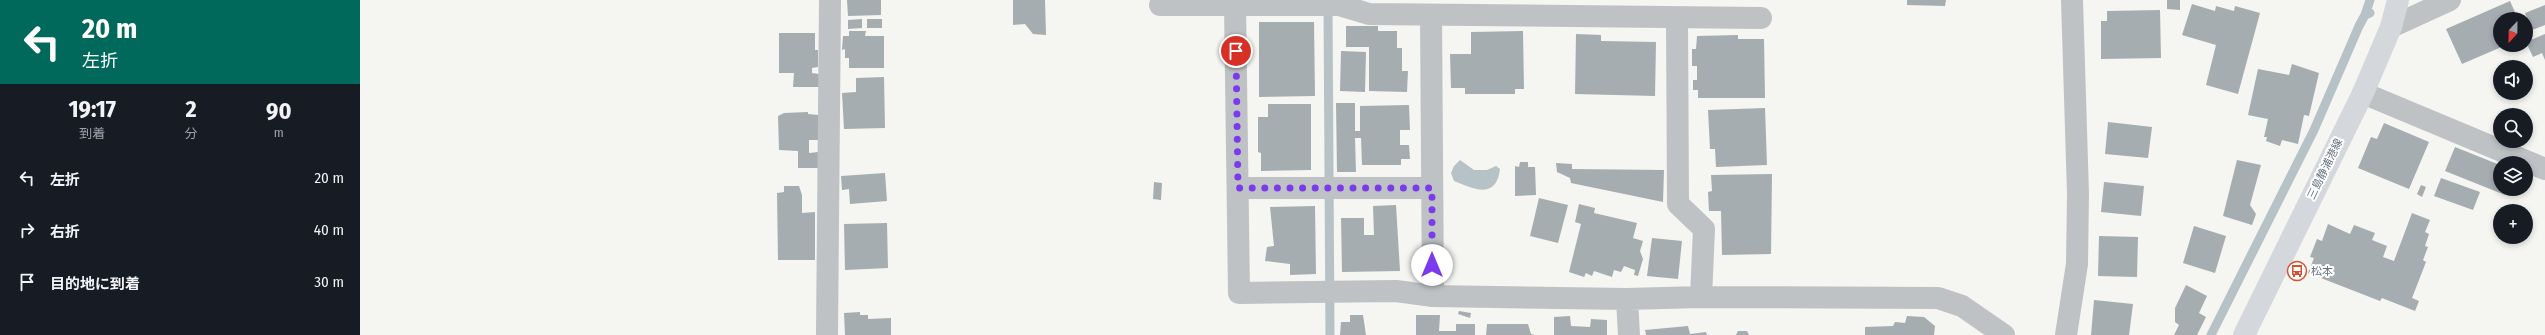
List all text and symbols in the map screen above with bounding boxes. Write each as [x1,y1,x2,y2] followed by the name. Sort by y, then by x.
[82,12,137,45] text: 20 m
[2493,12,2533,52] north arrow
[2493,12,2533,244] map controls
[16,16,68,68] icon: left
[1219,34,1253,68] pin
[1225,40,1247,62] icon: arrive
[82,50,118,72] text: 左折
[2493,60,2533,100] button: sound
[68,95,116,123] text: 19:17
[185,95,197,123] text: 2
[266,97,292,125] text: 90
[2493,108,2533,148] button: search
[274,125,284,140] text: m
[79,126,105,141] text: 到着
[185,126,198,141] text: 分
[2305,136,2345,202] street label: 三島静浦港線
[2493,156,2533,196] button: layers
[16,167,38,189] icon: left
[315,169,344,187] text: 20 m
[50,171,80,189] text: 左折
[2493,204,2533,244] button: +
[16,219,38,241] icon: right
[314,221,344,239] text: 40 m
[50,223,80,241] text: 右折
[1411,244,1453,286] position arrow
[2286,260,2308,282] bus stop icon: 松本
[2311,265,2333,278] place label: 松本
[16,271,38,293] icon: arrive
[314,273,344,291] text: 30 m
[50,275,140,293] text: 目的地に到着

